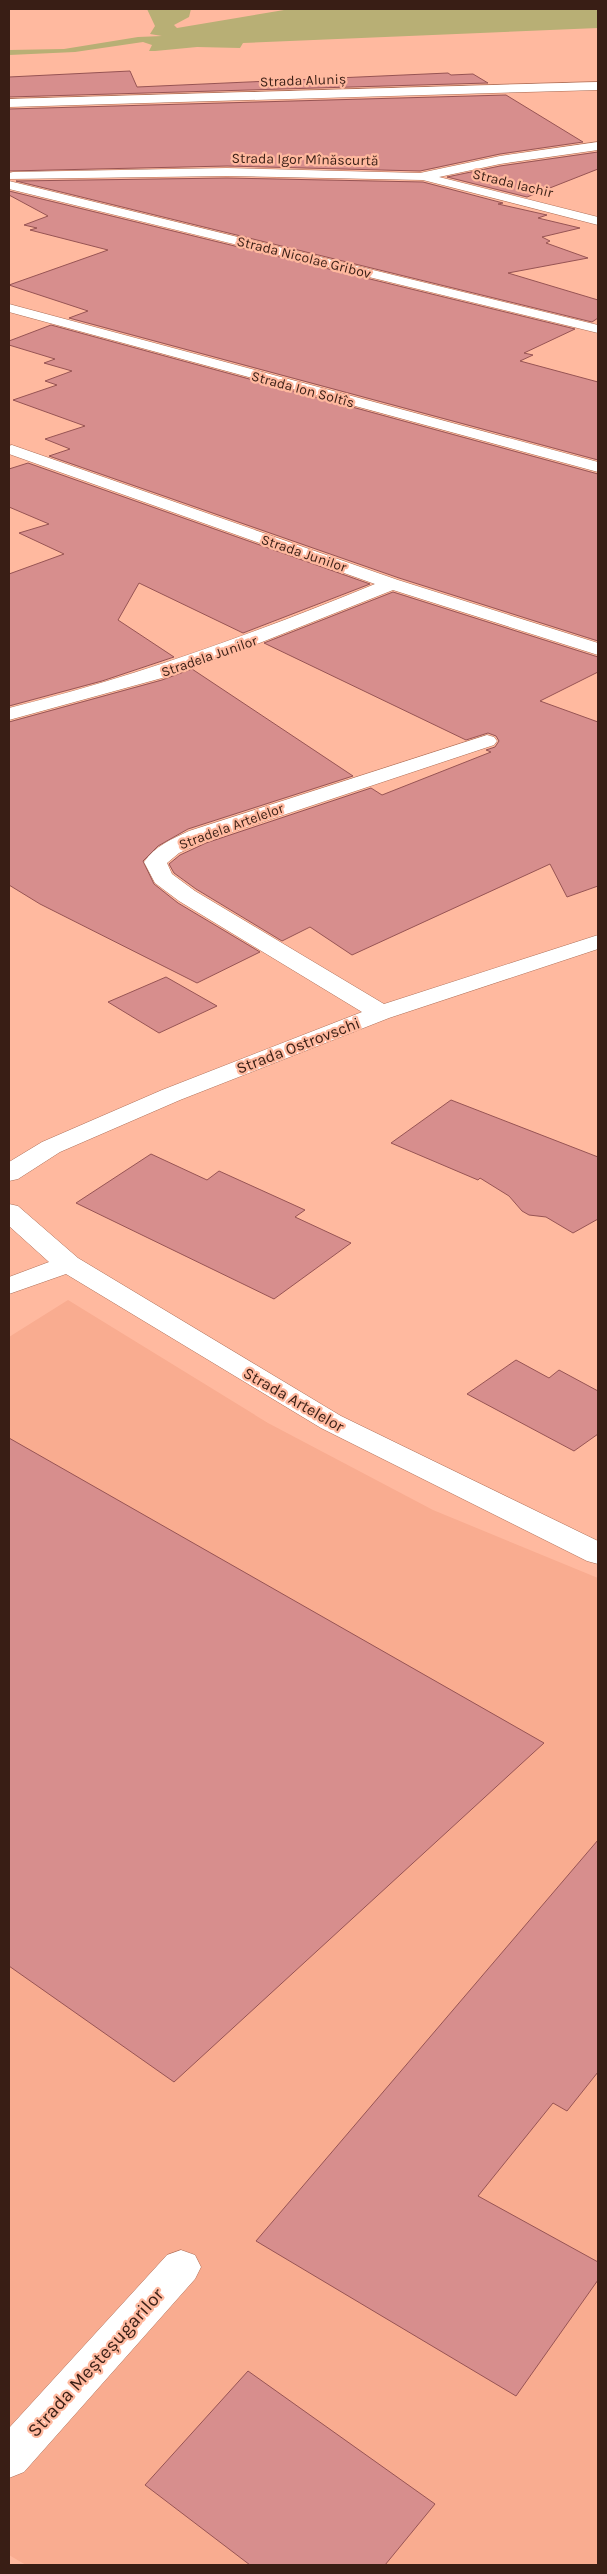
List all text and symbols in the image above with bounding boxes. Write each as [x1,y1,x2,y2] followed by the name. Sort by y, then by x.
[260,70,346,90] street label: Strada Aluniș
[231,150,379,169] street label: Strada Igor Mînăscurtă
[471,165,556,202] street label: Strada Iachir
[235,233,373,282] street label: Strada Nicolae Gribov
[249,368,356,411] street label: Strada Ion Soltîs
[259,531,350,576] street label: Strada Junilor
[159,632,260,681] street label: Stradela Junilor
[176,799,287,853] street label: Stradela Artelelor
[234,1013,363,1078] street label: Strada Ostrovschi
[240,1363,348,1436] street label: Strada Artelelor
[23,2284,168,2442] street label: Strada Meșteșugarilor

